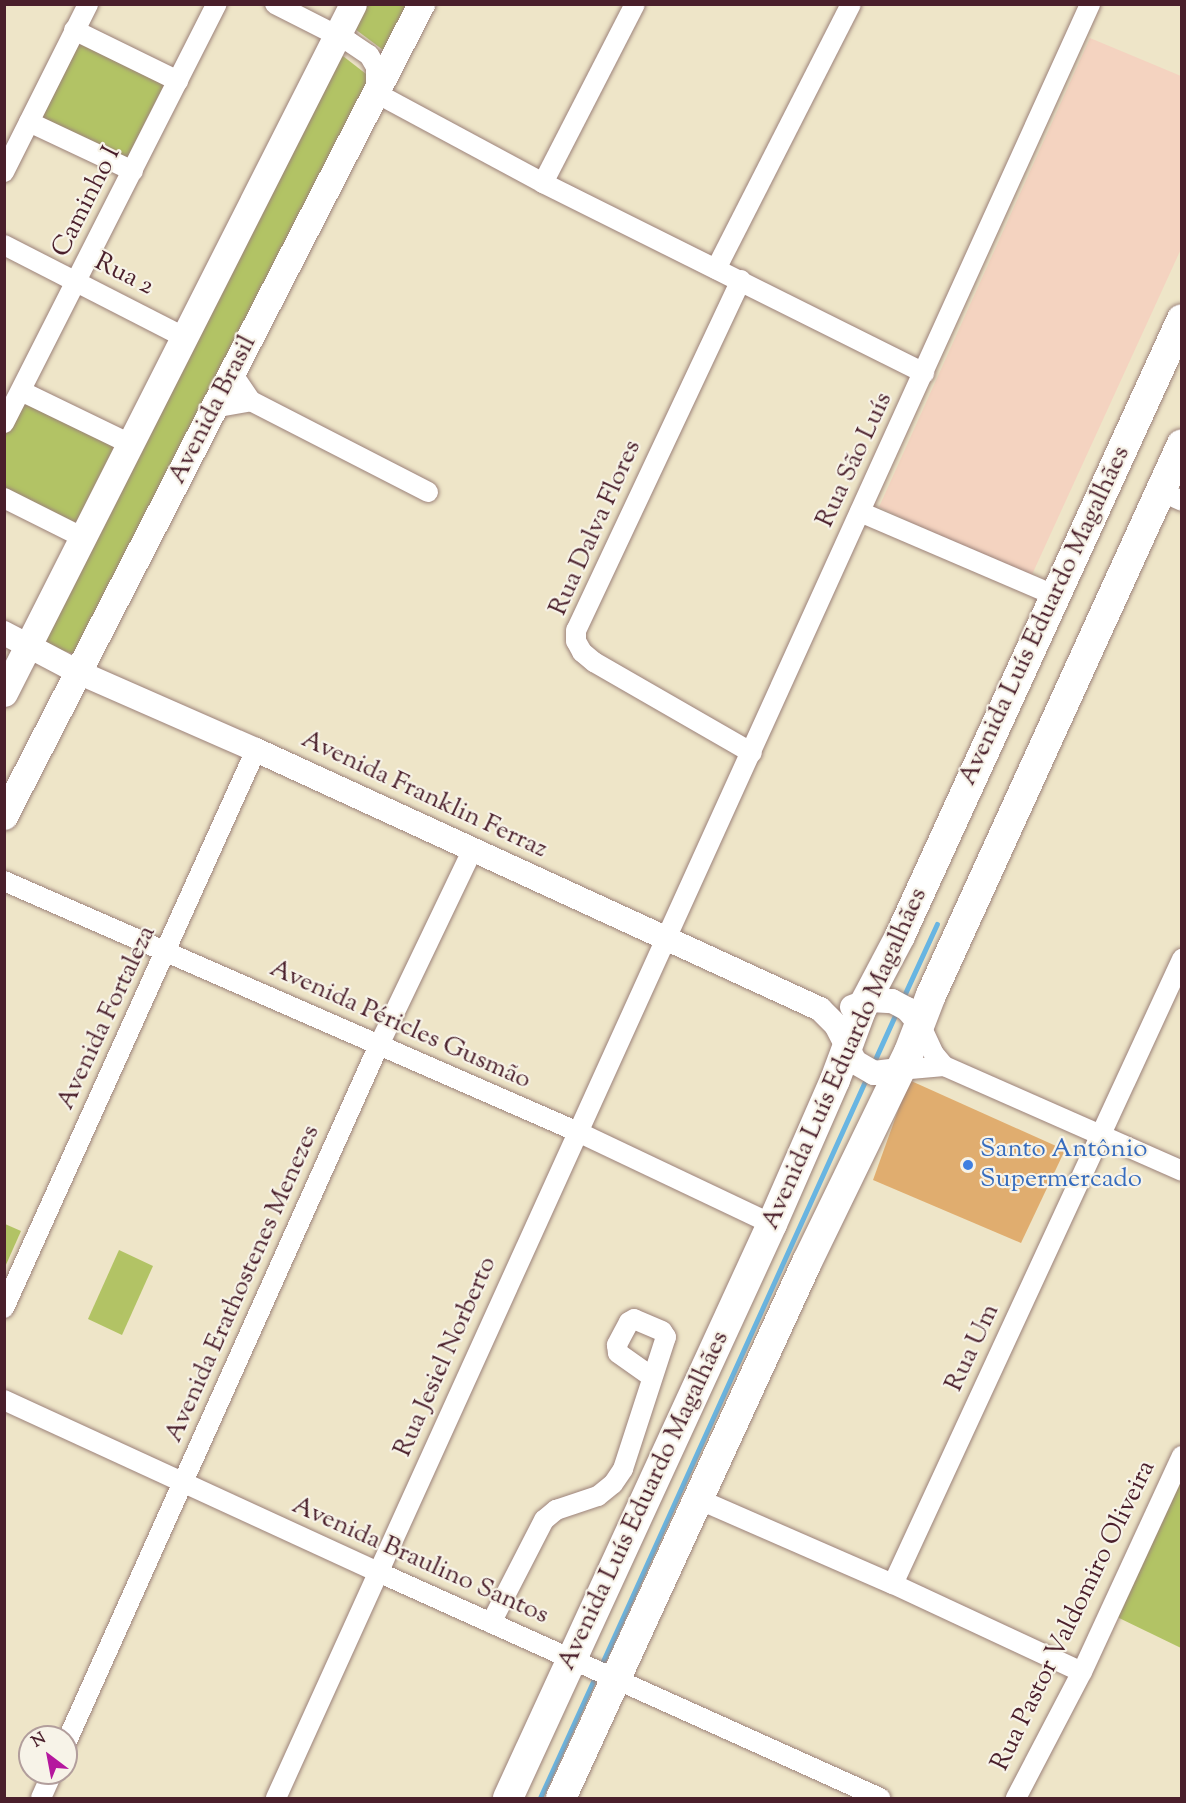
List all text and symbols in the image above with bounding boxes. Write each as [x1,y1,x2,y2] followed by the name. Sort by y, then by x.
[46,141,128,263] street label: Caminho I
[89,247,159,303] street label: Rua 2
[162,331,264,489] street label: Avenida Brasil
[810,387,900,533] street label: Rua São Luís
[543,435,649,621] street label: Rua Dalva Flores
[953,441,1137,791] street label: Avenida Luís Eduardo Magalhães
[296,724,552,866] street label: Avenida Franklin Ferraz
[755,883,935,1235] street label: Avenida Luís Eduardo Magalhães
[51,921,163,1115] street label: Avenida Fortaleza
[265,953,535,1097] street label: Avenida Péricles Gusmão
[159,1121,327,1447] street label: Avenida Erathostenes Menezes
[980,1134,1147,1196] place label: Santo Antônio Supermercado
[961,1158,975,1172] marker: Santo Antônio Supermercado
[388,1252,504,1462] street label: Rua Jesiel Norberto
[939,1299,1007,1397] street label: Rua Um
[552,1326,736,1676] street label: Avenida Luís Eduardo Magalhães
[985,1456,1163,1776] street label: Rua Pastor Valdomiro Oliveira
[287,1490,553,1632] street label: Avenida Braulino Santos
[18,1725,78,1785] north arrow
[28,1728,51,1754] text: N

